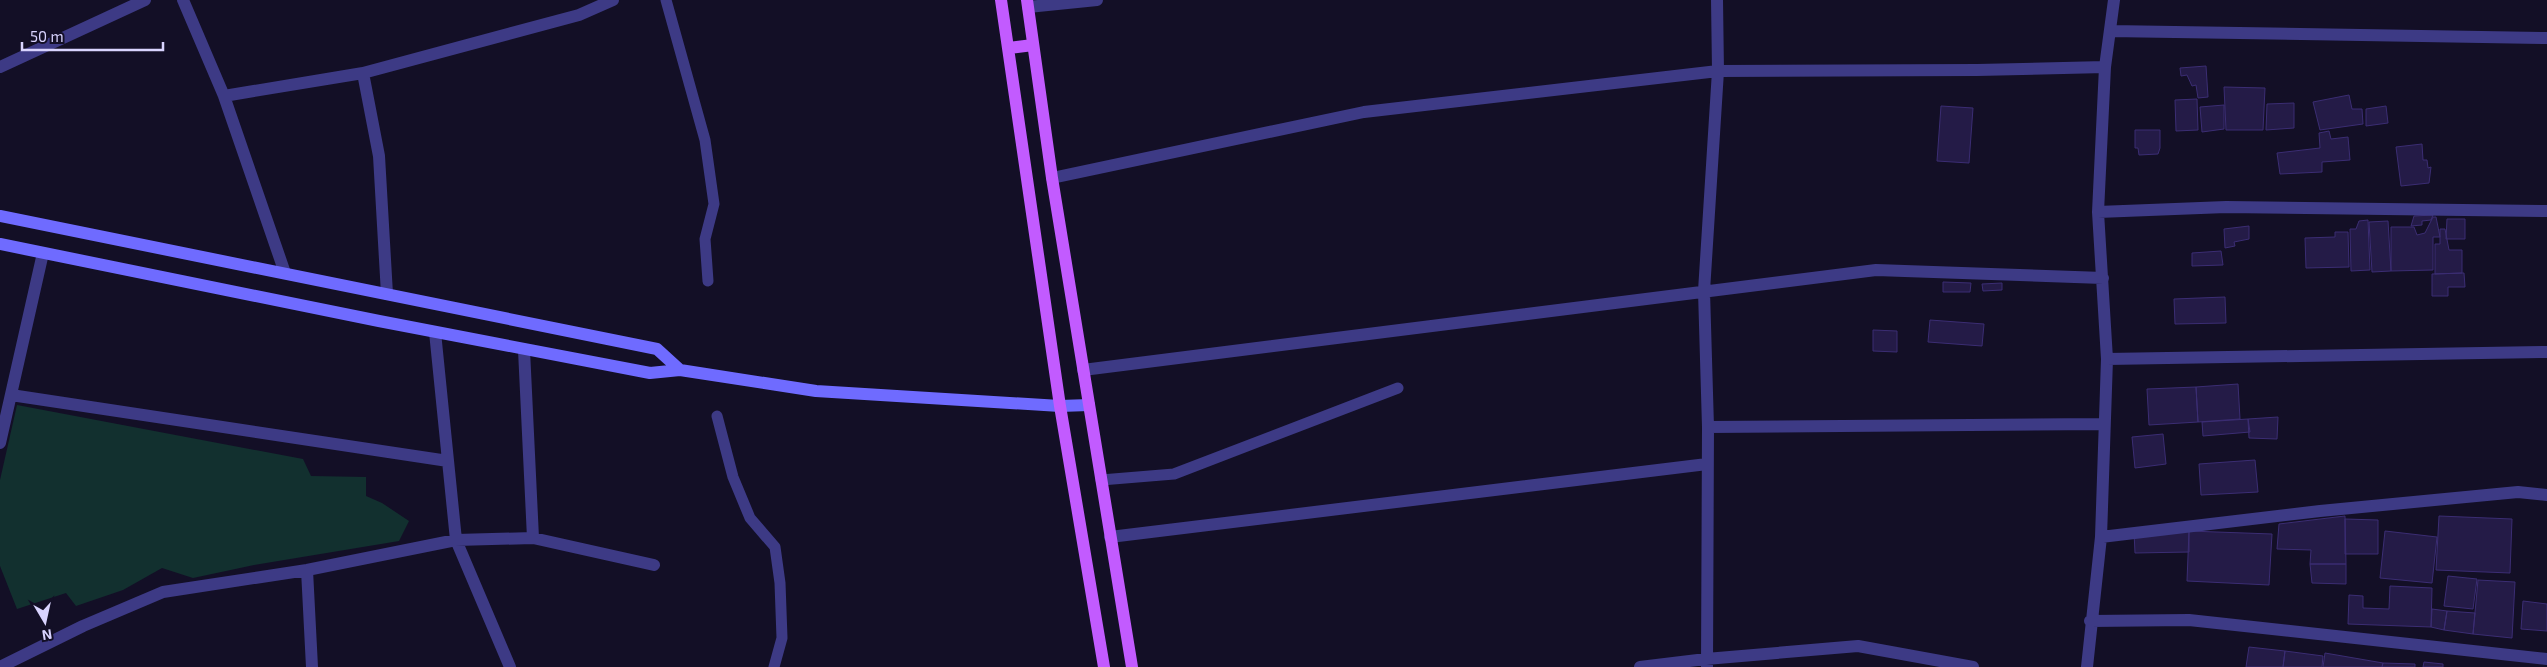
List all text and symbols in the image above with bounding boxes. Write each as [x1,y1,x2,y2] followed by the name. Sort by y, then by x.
[22,20,164,52] scale bar
[30,27,64,45] text: 50 m
[20,597,70,647] north arrow
[41,626,53,645] text: N

